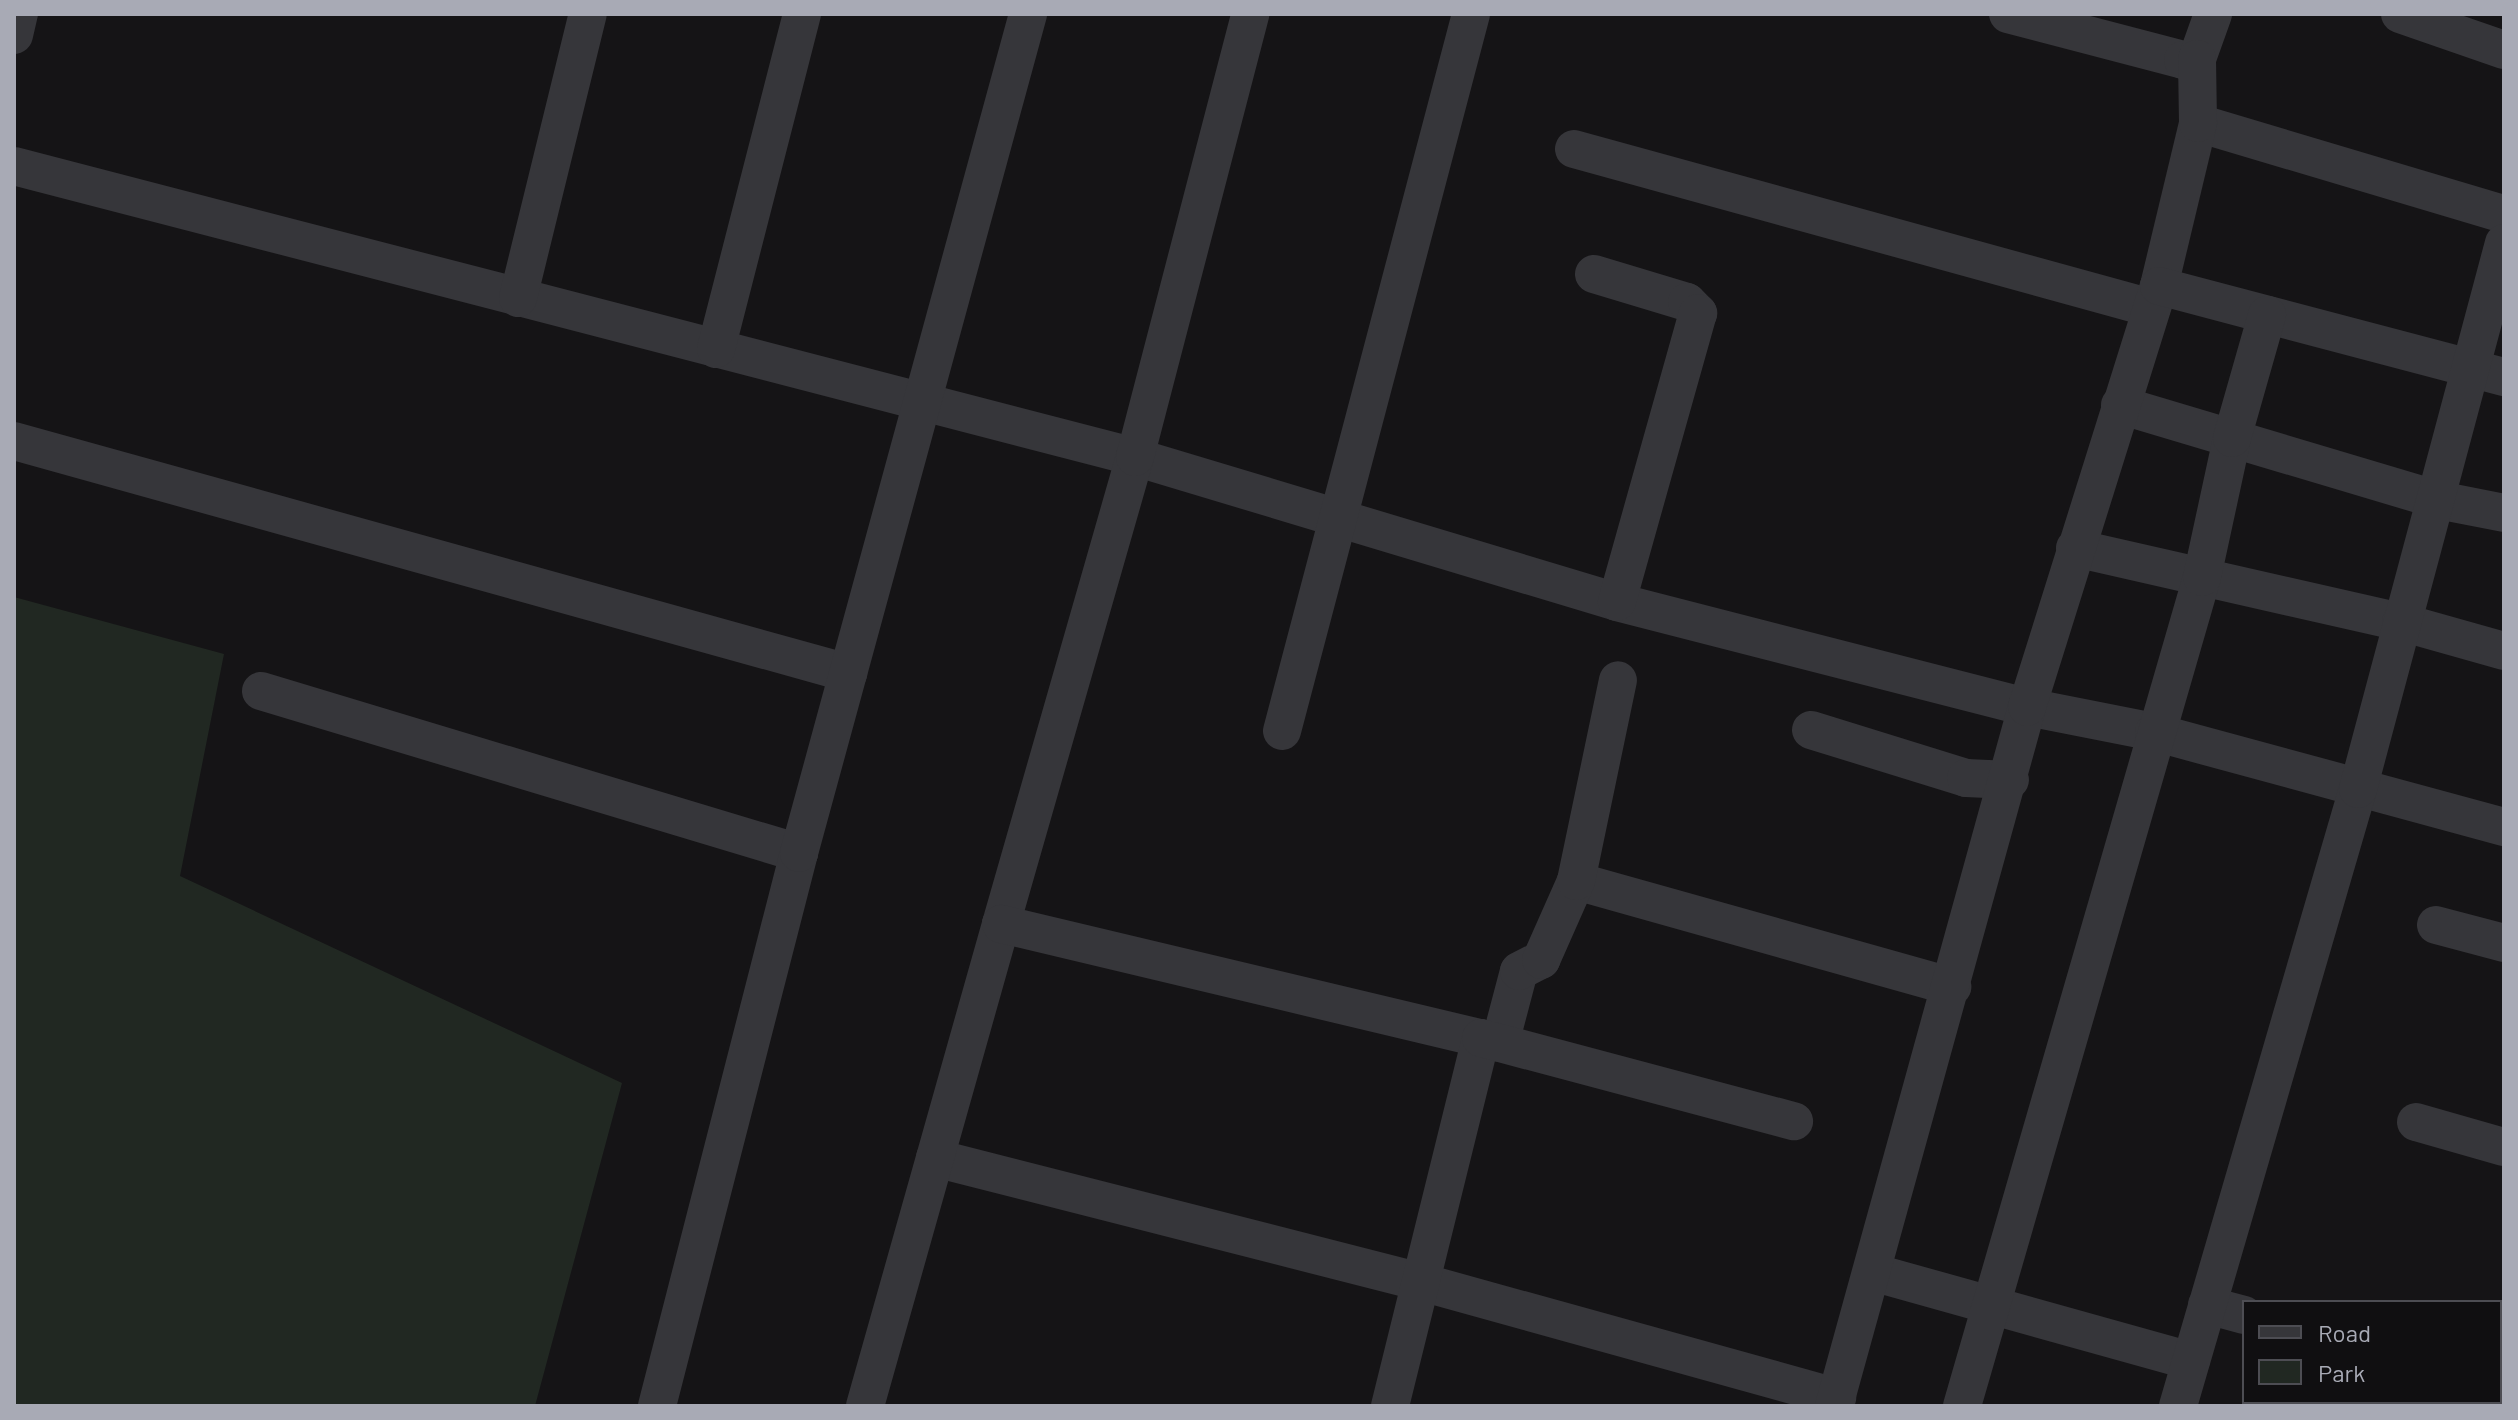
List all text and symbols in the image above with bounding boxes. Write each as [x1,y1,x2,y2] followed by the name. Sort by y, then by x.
[2242,1300,2502,1404] legend
[2318,1318,2371,1347] text: Road
[2318,1358,2365,1387] text: Park

